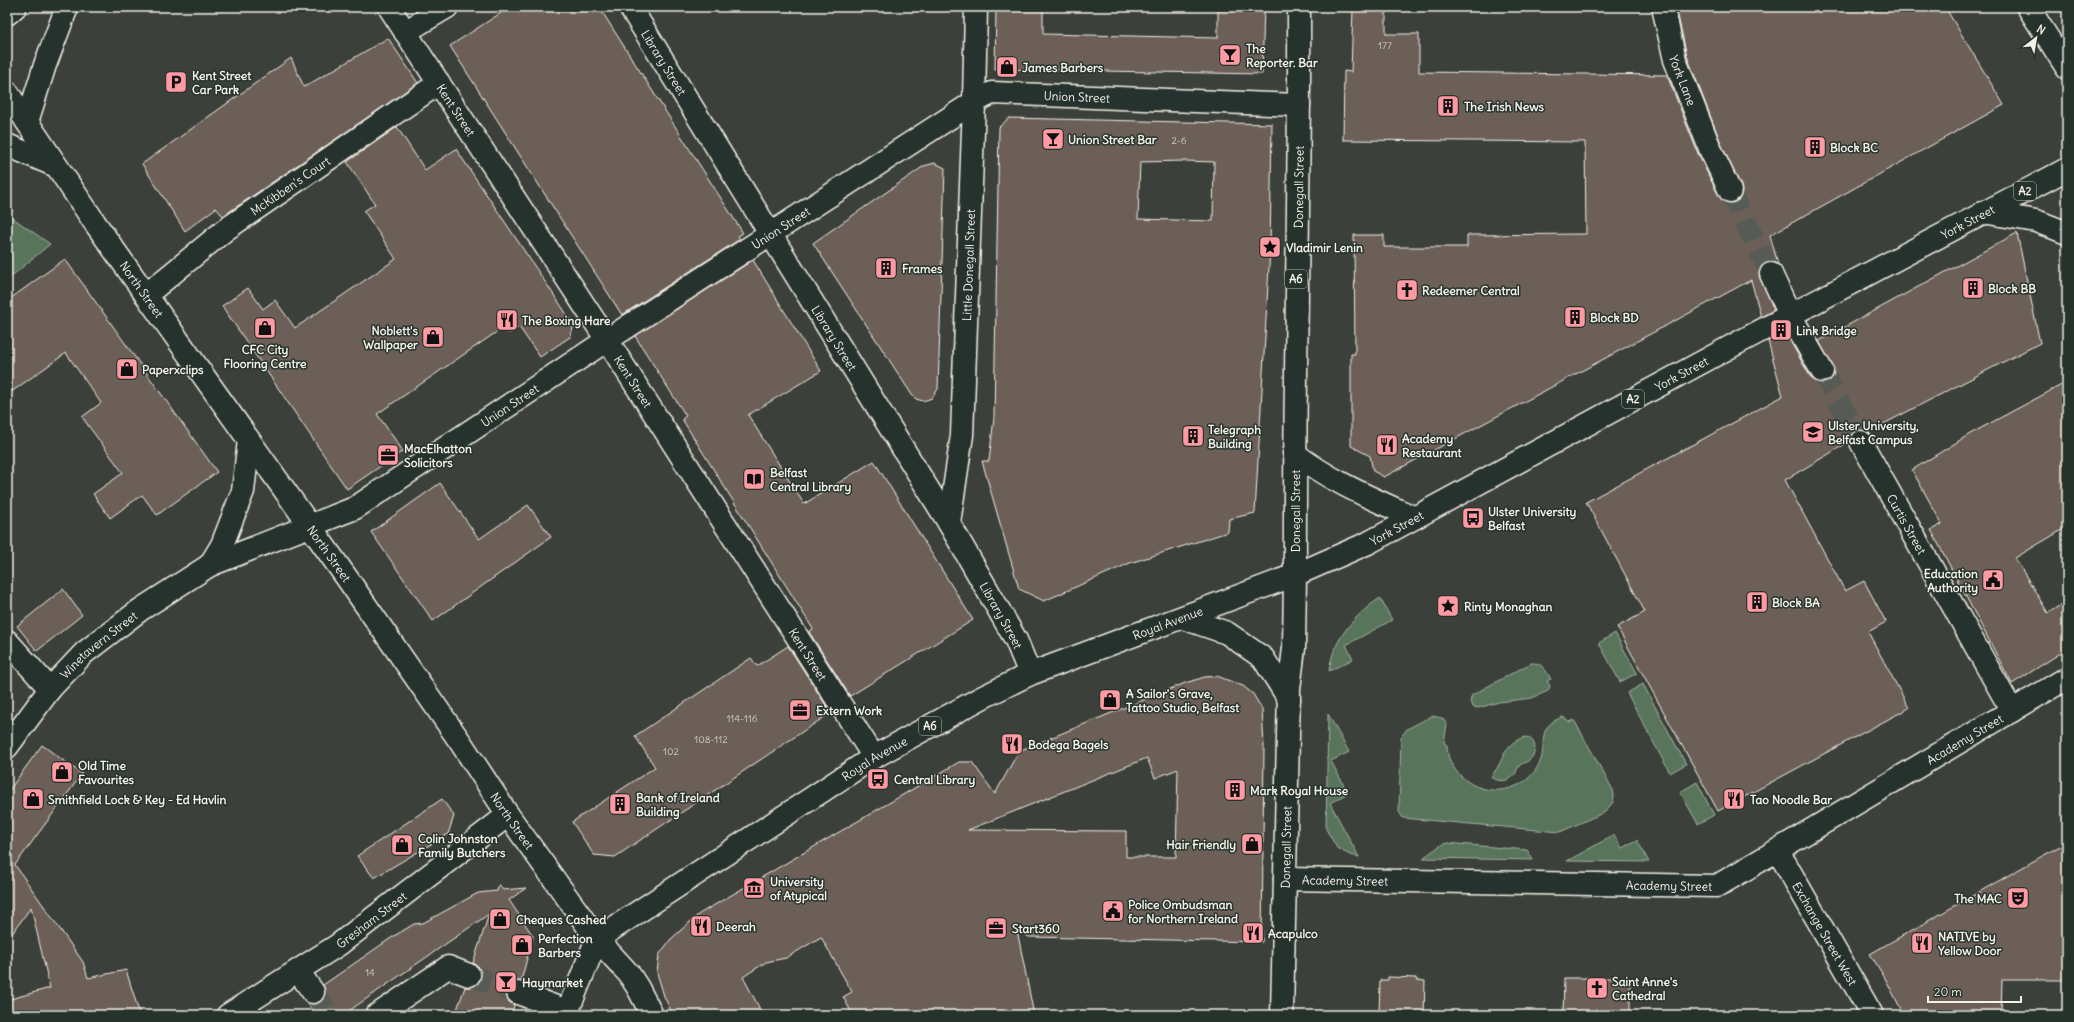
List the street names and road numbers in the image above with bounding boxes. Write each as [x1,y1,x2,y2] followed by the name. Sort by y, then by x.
[638,27,690,98] street label: Library Street
[1667,54,1700,108] street label: York Lane
[434,81,479,139] street label: Kent Street
[1043,88,1110,105] street label: Union Street
[1290,146,1306,228] street label: Donegall Street
[247,153,333,218] street label: McKibben's Court
[2014,182,2036,200] road number: A2
[1938,201,1997,242] street label: York Street
[749,203,812,252] street label: Union Street
[959,209,978,321] street label: Little Donegall Street
[117,258,167,320] street label: North Street
[1285,270,1307,288] road number: A6
[809,302,860,373] street label: Library Street
[611,352,656,410] street label: Kent Street
[1652,353,1711,394] street label: York Street
[478,380,541,430] street label: Union Street
[1622,390,1644,408] road number: A2
[1287,470,1303,552] street label: Donegall Street
[1884,491,1930,557] street label: Curtis Street
[1367,507,1426,548] street label: York Street
[304,522,355,585] street label: North Street
[977,579,1026,651] street label: Library Street
[1130,603,1205,643] street label: Royal Avenue
[56,608,140,682] street label: Winetavern Street
[786,625,830,683] street label: Kent Street
[1924,710,2005,767] street label: Academy Street
[919,717,941,735] road number: A6
[839,733,910,784] street label: Royal Avenue
[488,789,538,852] street label: North Street
[1277,806,1294,888] street label: Donegall Street
[1302,872,1388,888] street label: Academy Street
[1626,877,1712,893] street label: Academy Street
[1790,879,1861,988] street label: Exchange Street West
[333,888,409,951] street label: Gresham Street

